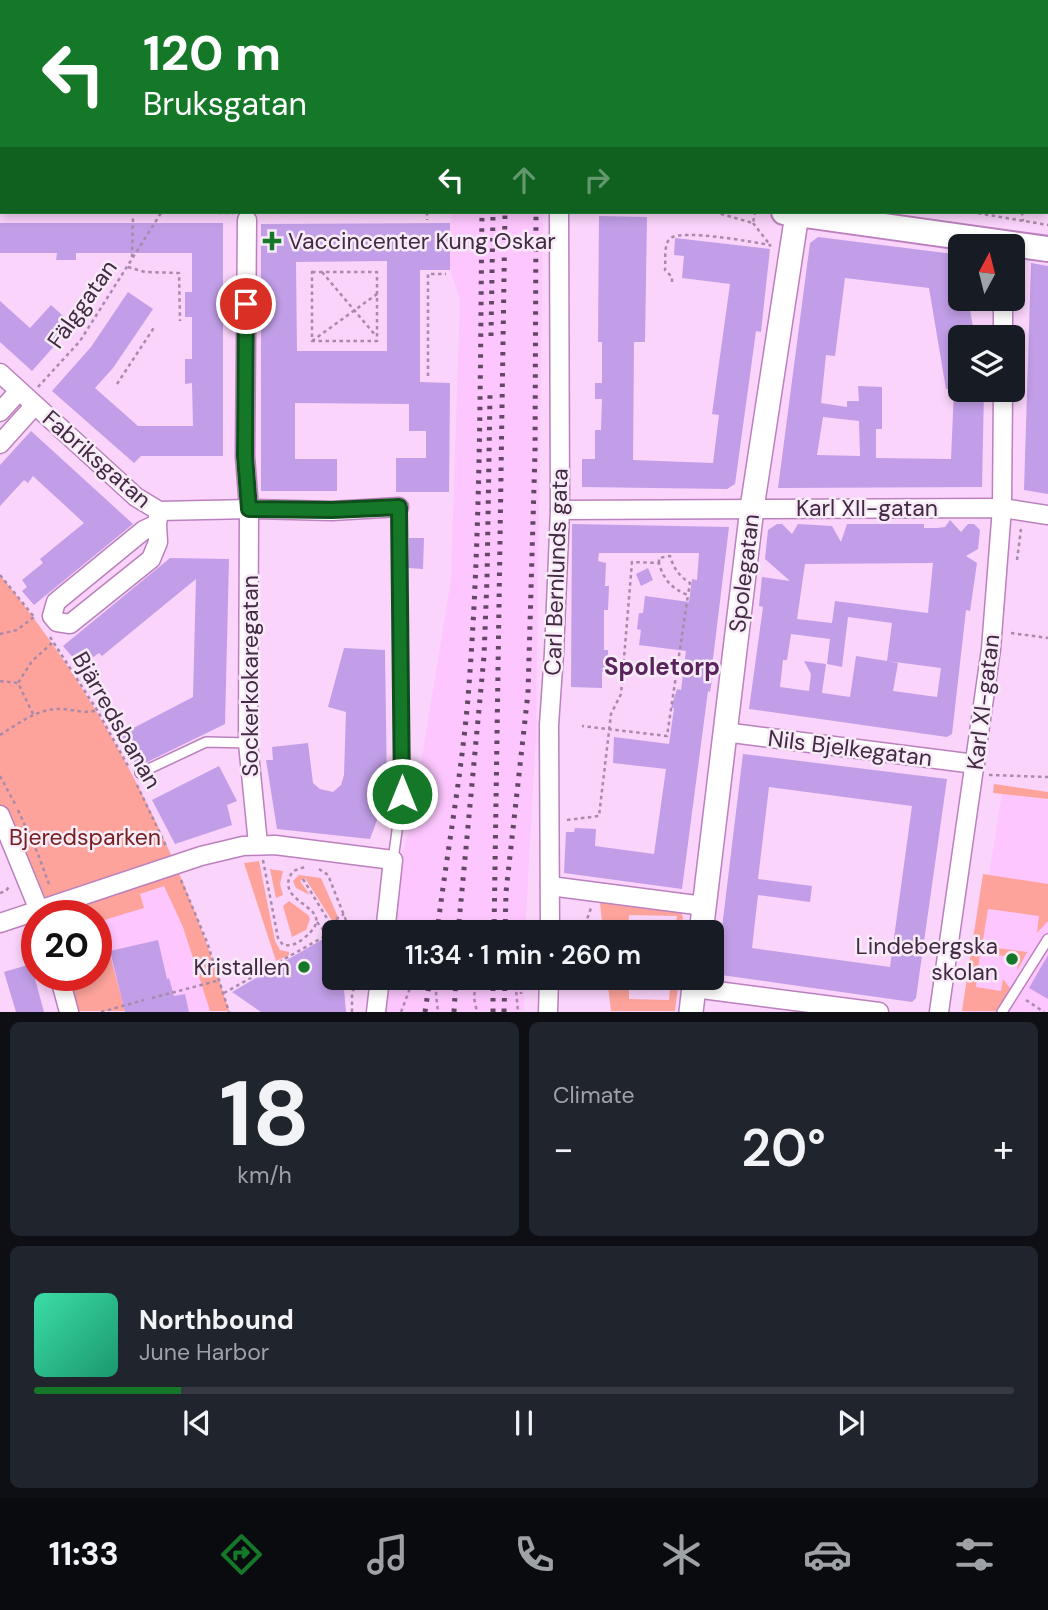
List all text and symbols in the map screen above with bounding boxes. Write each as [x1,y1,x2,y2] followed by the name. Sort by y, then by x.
[143,21,281,85] text: 120 m
[28,28,119,119] icon: left
[143,83,307,125] text: Bruksgatan
[432,161,470,199] icon: left
[505,161,543,199] icon: ahead
[578,161,616,199] icon: right
[288,226,556,256] place label: Vaccincenter Kung Oskar
[262,231,282,251] marker: Vaccincenter Kung Oskar
[948,234,1026,312] north arrow
[948,234,1025,402] map controls
[41,254,123,354] street label: Fälggatan
[216,274,276,334] pin
[227,285,265,323] icon: arrive
[948,325,1025,402] button: layers
[36,403,158,515] street label: Fabriksgatan
[537,468,575,676] street label: Carl Bernlunds gata
[796,493,938,523] street label: Karl XII-gatan
[722,512,766,634] street label: Spolegatan
[235,575,265,777] street label: Sockerkokaregatan
[960,632,1006,772] street label: Karl XI-gatan
[66,646,168,794] street label: Bjärredsbanan
[604,651,720,682] district label: Spoletorp
[766,723,934,773] street label: Nils Bjelkegatan
[365,757,439,831] position arrow
[9,822,161,852] park label: Bjeredsparken
[21,900,112,991] speed limit sign: 20
[856,931,998,987] place label: Lindebergska skolan
[405,938,641,972] text: 11:34 · 1 min · 260 m
[1004,951,1020,967] marker: Lindebergska skolan
[193,952,290,982] place label: Kristallen
[296,959,312,975] marker: Kristallen
[219,1055,310,1173] text: 18
[553,1080,635,1110] text: Climate
[741,1114,826,1182] text: 20°
[553,1124,574,1174] text: −
[993,1124,1014,1174] text: +
[237,1160,292,1190] text: km/h
[139,1303,294,1337] text: Northbound
[139,1337,269,1367] text: June Harbor
[178,1404,216,1442] icon: previous
[505,1404,543,1442] icon: pause
[832,1404,870,1442] icon: next
[217,1530,266,1579] icon: directions
[363,1530,412,1579] icon: music
[510,1530,559,1579] icon: phone
[657,1530,706,1579] icon: climate
[803,1530,852,1579] icon: car
[950,1530,999,1579] icon: filters
[49,1533,119,1575] text: 11:33

